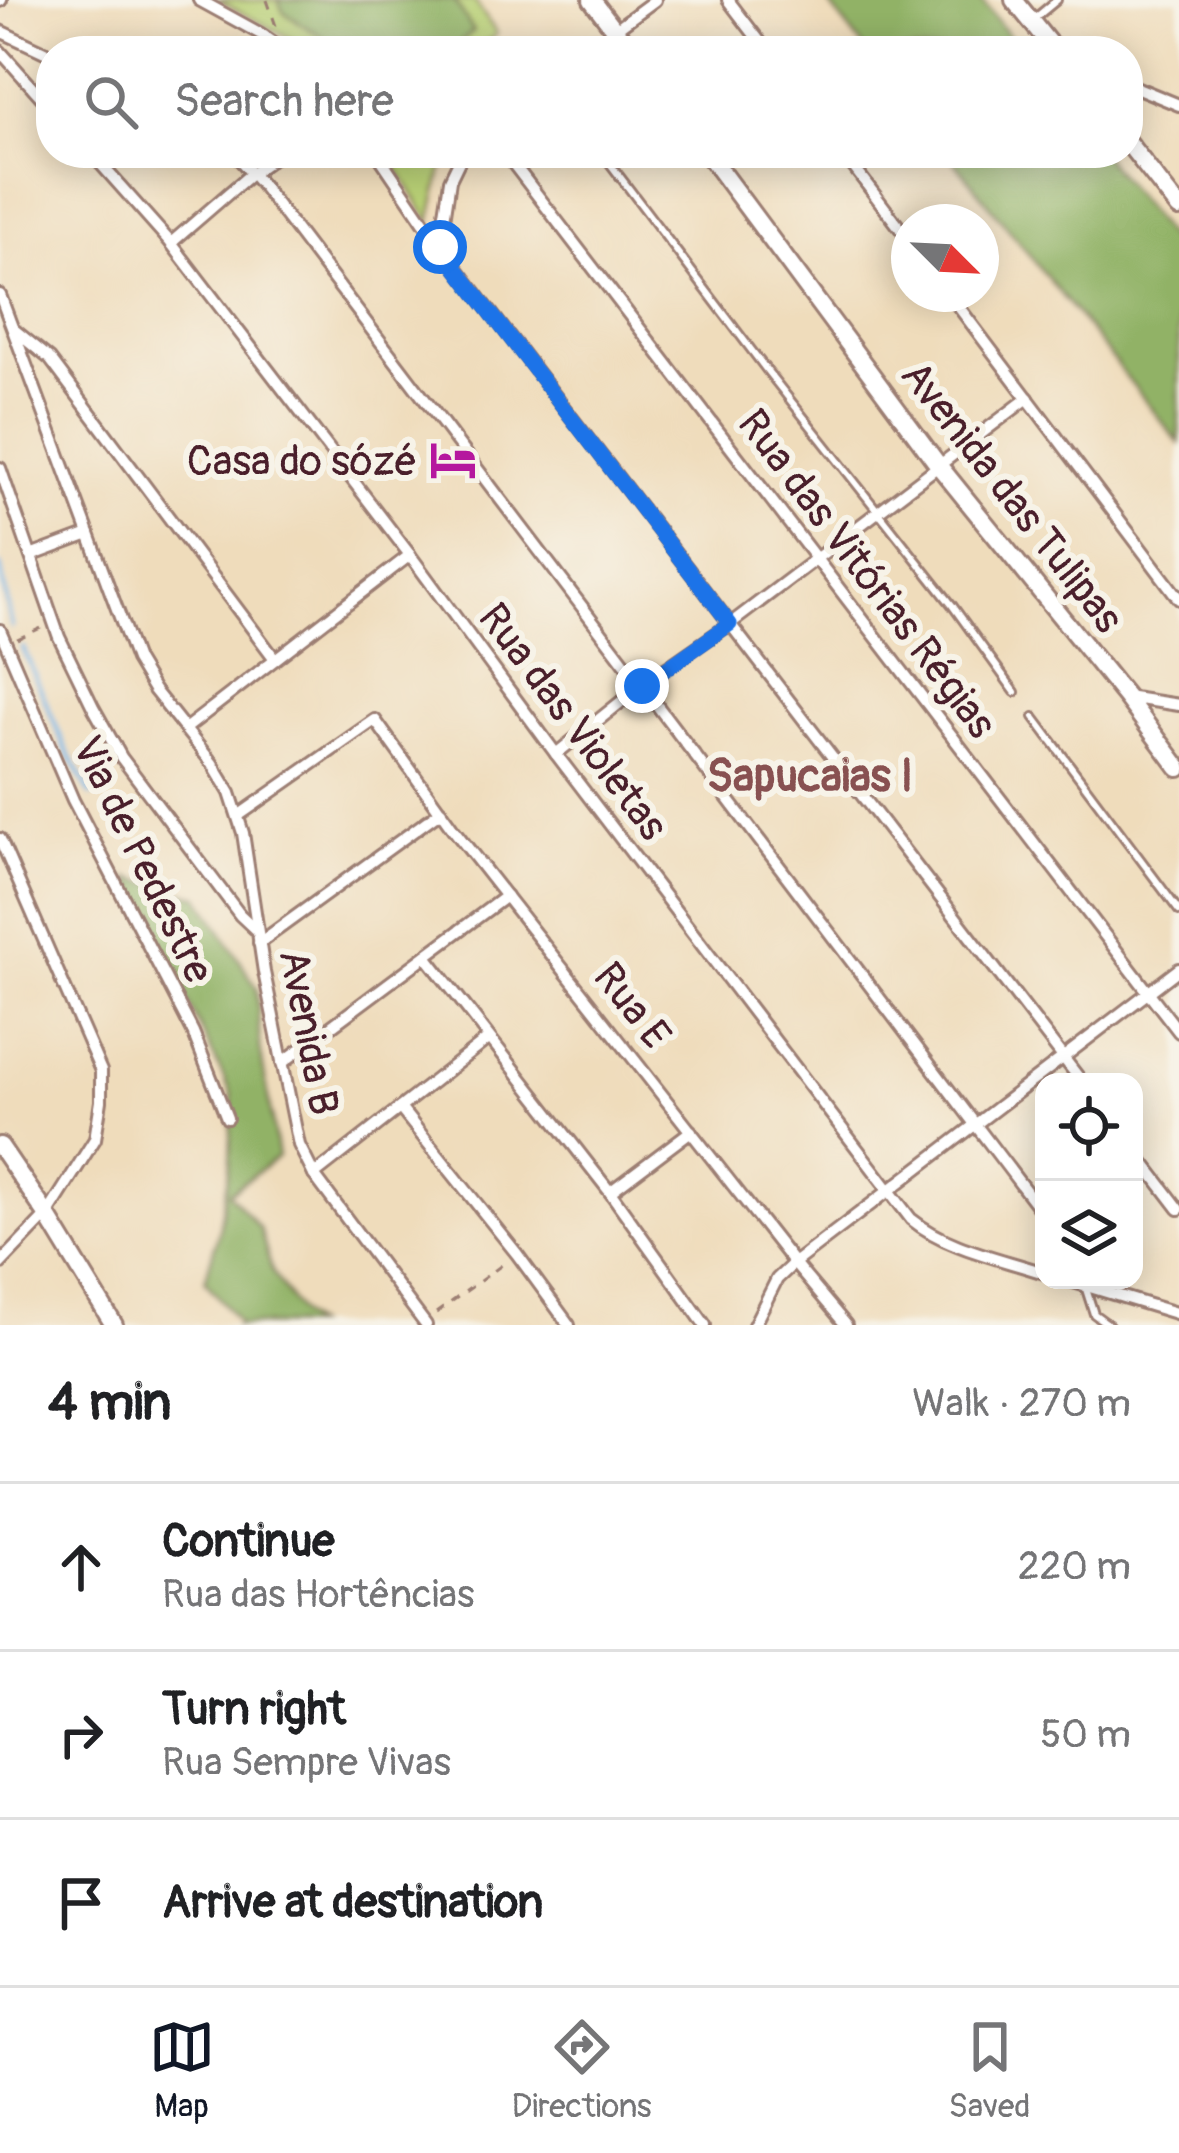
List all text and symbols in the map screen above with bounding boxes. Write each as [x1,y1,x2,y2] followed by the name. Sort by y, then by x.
[36,36,1143,168] search box
[78,69,144,135] icon: search
[174,74,394,130] text: Search here
[891,204,999,312] north arrow
[413,220,467,274] route start
[889,351,1134,644] street label: Avenida das Tulipas
[726,400,1007,749] street label: Rua das Vitórias Régias
[428,435,478,485] hotel icon: Casa do sózé
[187,436,417,488] place label: Casa do sózé
[466,593,679,851] street label: Rua das Violetas
[615,659,669,713] route end
[60,728,224,992] street label: Via de Pedestre
[707,749,913,805] district label: Sapucaias I
[267,945,350,1120] street label: Avenida B
[581,952,681,1060] street label: Rua E
[1035,1073,1143,1289] map controls
[1035,1073,1143,1181] button: locate
[1035,1181,1143,1289] button: layers
[48,1371,171,1435] text: 4 min
[912,1379,1131,1428] text: Walk · 270 m
[162,1514,335,1570] text: Continue
[48,1534,114,1600] icon: ahead
[1018,1542,1131,1591] text: 220 m
[162,1570,474,1619] text: Rua das Hortências
[162,1682,346,1738] text: Turn right
[48,1702,114,1768] icon: right
[1040,1710,1131,1759] text: 50 m
[162,1738,451,1787] text: Rua Sempre Vivas
[48,1870,114,1936] icon: arrive
[162,1875,543,1931] text: Arrive at destination
[149,2014,215,2127] tab: Map
[512,2014,652,2127] tab: Directions
[949,2014,1030,2127] tab: Saved

